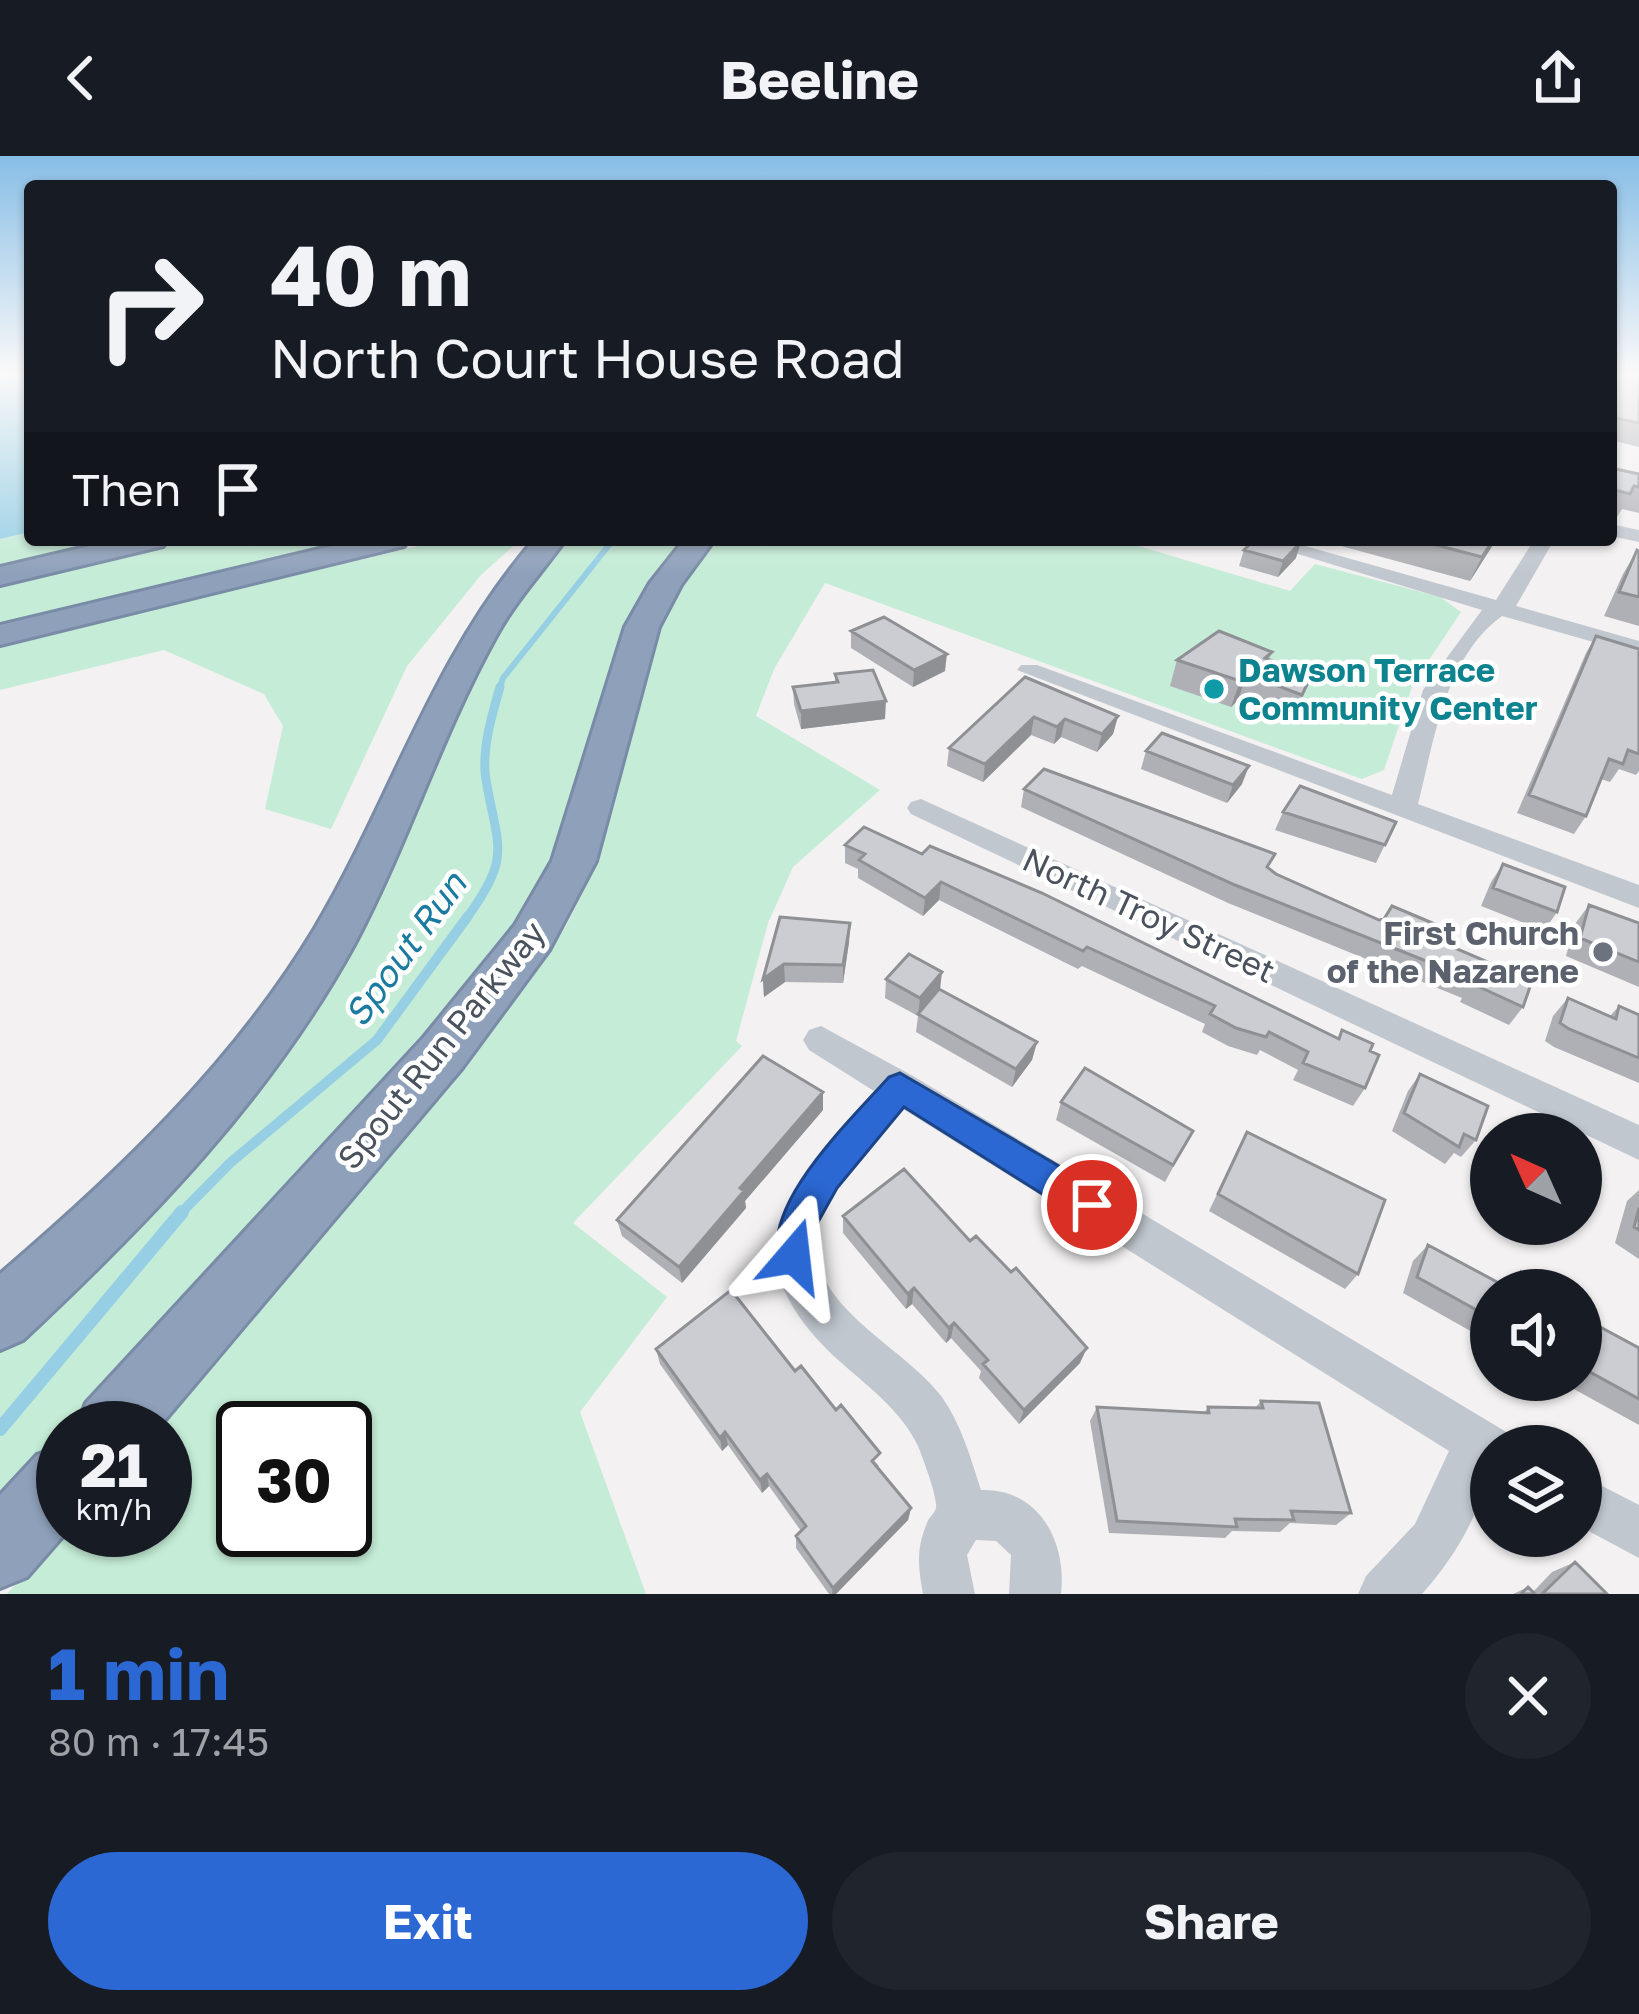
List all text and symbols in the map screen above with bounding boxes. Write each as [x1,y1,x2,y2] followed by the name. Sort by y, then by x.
[48,45,114,111] icon: back
[1525,45,1591,111] icon: share
[720,46,919,111] text: Beeline
[270,224,472,324] text: 40 m
[72,228,228,384] icon: right
[270,325,905,390] text: North Court House Road
[205,456,271,522] icon: arrive
[72,462,181,516] text: Then
[1238,650,1538,727] place label: Dawson Terrace Community Center
[1201,676,1227,702] marker: Dawson Terrace Community Center
[1017,839,1282,990] street label: North Troy Street
[334,862,476,1034] water label: Spout Run
[329,913,552,1176] street label: Spout Run Parkway
[1327,913,1579,990] place label: First Church of the Nazarene
[1590,939,1616,965] marker: First Church of the Nazarene
[1470,1113,1602,1245] north arrow
[1470,1113,1602,1557] map controls
[1041,1154,1143,1256] pin
[1059,1172,1125,1238] icon: arrive
[731,1193,857,1319] position arrow
[1470,1269,1602,1401] button: sound
[216,1401,372,1557] speed limit sign: 30
[1470,1425,1602,1557] button: layers
[80,1428,148,1500] text: 21
[76,1491,152,1527] text: km/h
[48,1629,229,1716] text: 1 min
[1465,1633,1591,1759] button: close
[48,1718,269,1765] text: 80 m · 17:45
[48,1852,808,1990] button: Exit
[832,1852,1591,1990] button: Share

